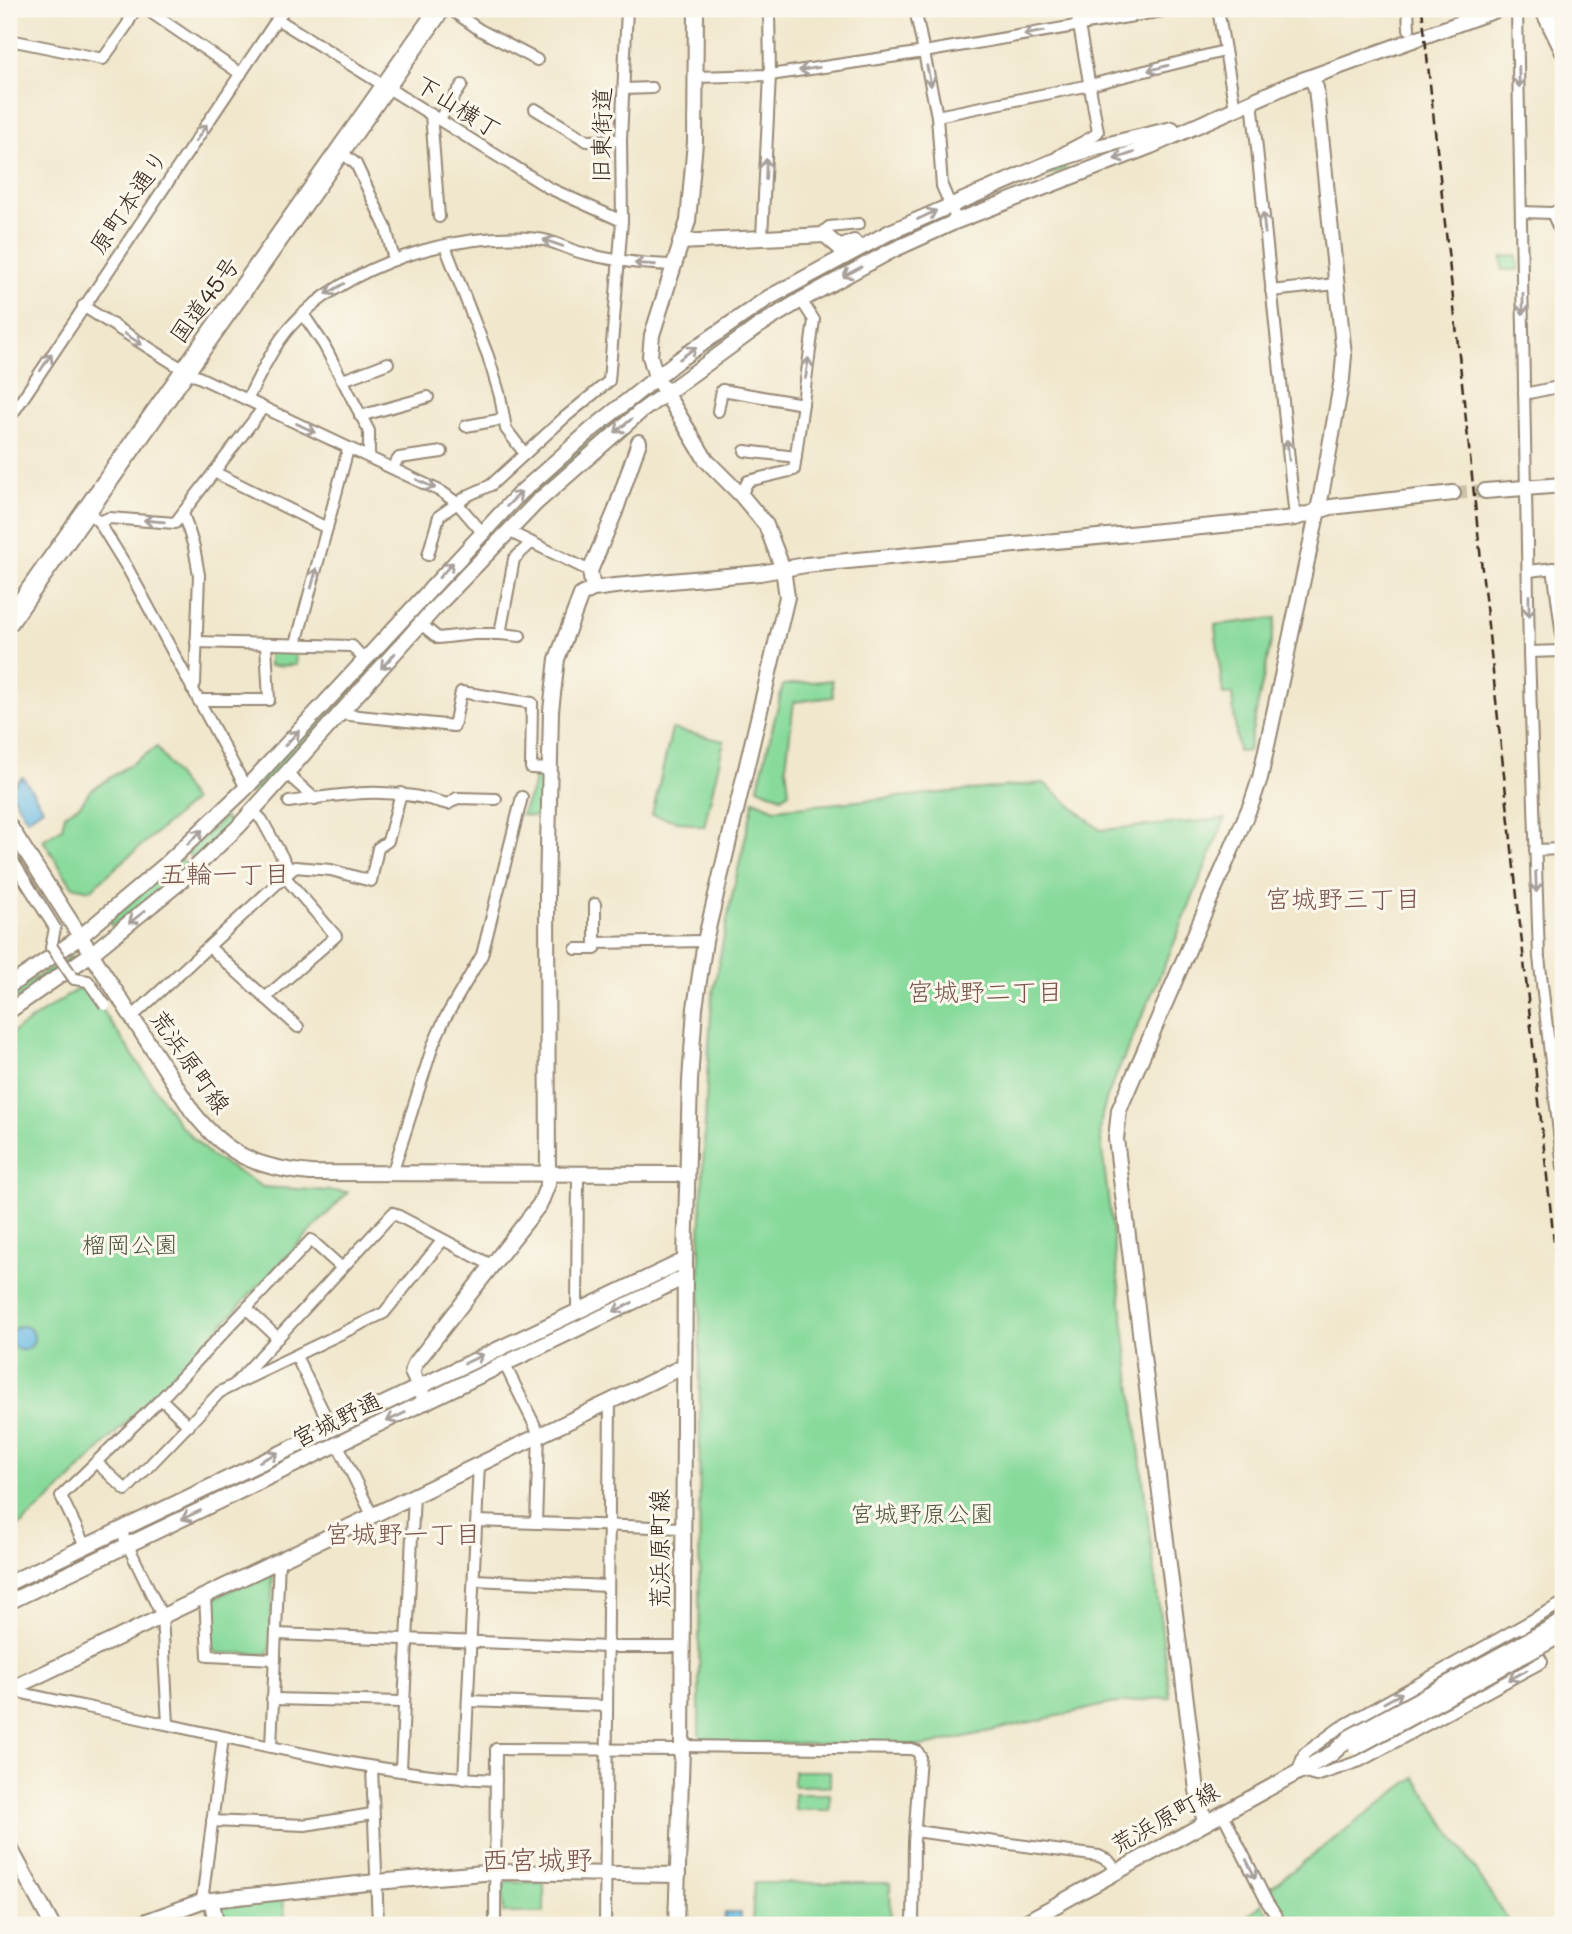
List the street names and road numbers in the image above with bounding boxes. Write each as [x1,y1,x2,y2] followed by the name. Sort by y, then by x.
[410,67,508,144] street label: 下山横丁
[584,87,617,183] street label: 旧東街道
[81,143,174,260] street label: 原町本通り
[162,250,246,349] street label: 国道45号
[144,1003,238,1119] street label: 荒浜原町線
[286,1384,386,1454] street label: 宮城野通
[643,1489,674,1609] street label: 荒浜原町線
[1104,1774,1224,1859] street label: 荒浜原町線

